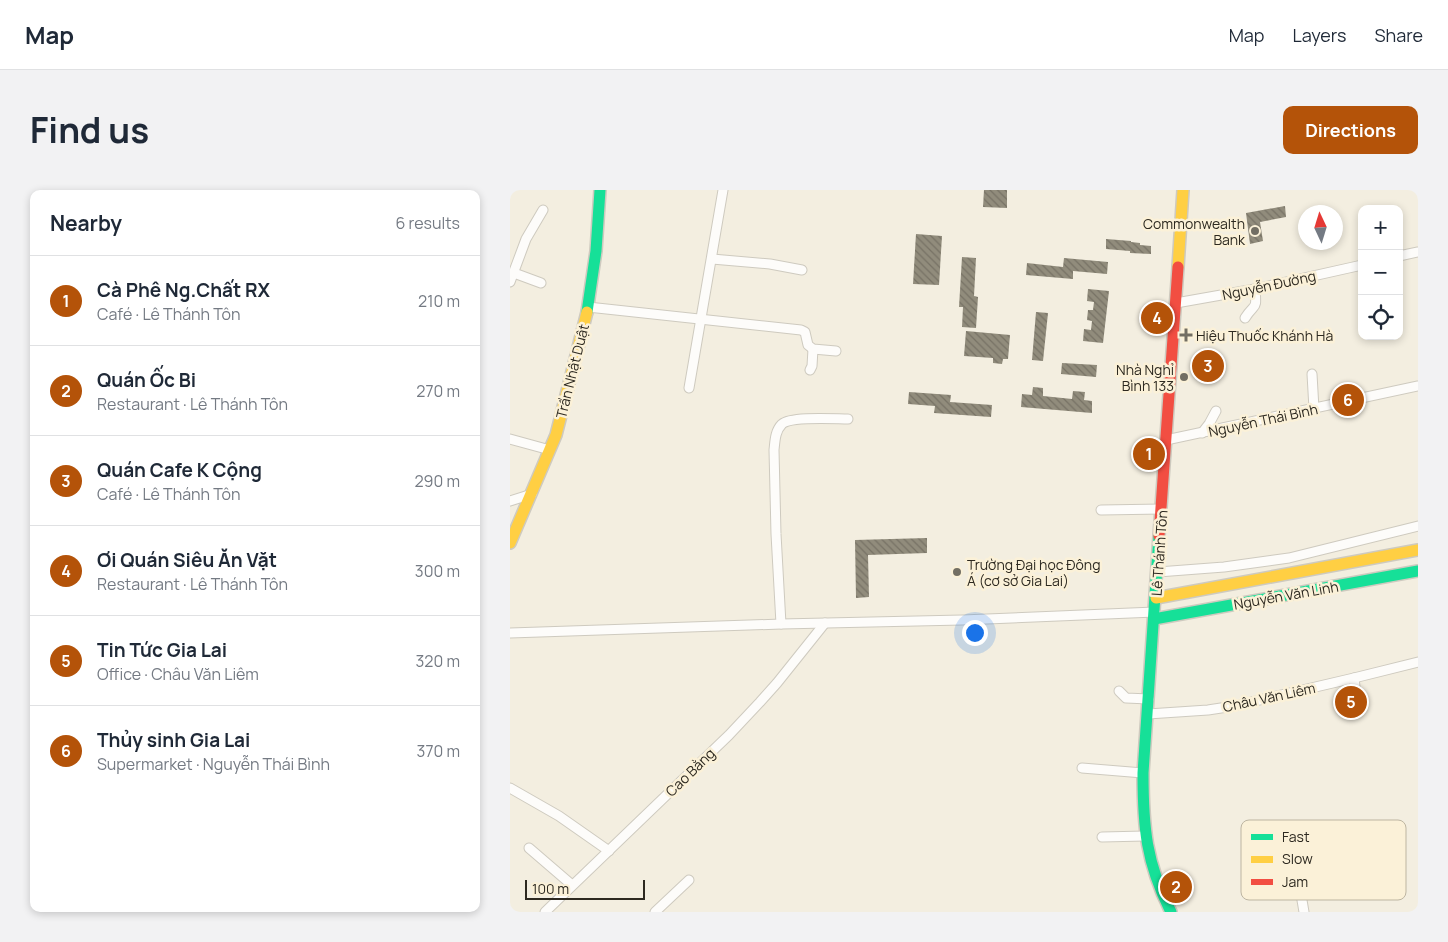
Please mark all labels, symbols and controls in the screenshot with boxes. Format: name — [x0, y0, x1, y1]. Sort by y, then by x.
text: Map — [25, 18, 74, 51]
text: Map — [1229, 23, 1264, 47]
text: Layers — [1292, 23, 1346, 47]
text: Share — [1374, 23, 1423, 47]
text: Find us — [30, 106, 149, 154]
button: Directions — [1283, 106, 1418, 154]
north arrow — [1298, 205, 1343, 250]
map controls — [1358, 205, 1403, 340]
button: + — [1358, 205, 1403, 250]
text: Nearby — [50, 209, 122, 237]
text: 6 results — [395, 212, 460, 234]
place label: Commonwealth Bank — [1143, 214, 1246, 249]
marker: Commonwealth Bank — [1249, 225, 1261, 237]
button: − — [1358, 250, 1403, 295]
street label: Nguyễn Đường — [1220, 266, 1318, 304]
text: Cà Phê Ng.Chất RX — [97, 277, 270, 303]
text: 1 — [62, 290, 70, 312]
text: 210 m — [418, 290, 460, 312]
button: locate — [1358, 295, 1403, 340]
pin: 4 — [1141, 299, 1173, 337]
text: Café · Lê Thánh Tôn — [97, 303, 240, 325]
street label: Trần Nhật Duật — [551, 322, 593, 420]
place label: Hiệu Thuốc Khánh Hà — [1196, 326, 1333, 345]
marker: Hiệu Thuốc Khánh Hà — [1180, 329, 1192, 341]
pin: 3 — [1192, 347, 1224, 385]
place label: Nhà Nghỉ Bình 133 — [1116, 360, 1174, 395]
text: Quán Ốc Bi — [97, 367, 196, 393]
marker: Nhà Nghỉ Bình 133 — [1178, 371, 1190, 383]
text: 2 — [61, 380, 71, 402]
text: 270 m — [416, 380, 460, 402]
pin: 6 — [1332, 381, 1364, 419]
text: Restaurant · Lê Thánh Tôn — [97, 393, 288, 415]
street label: Nguyễn Thái Bình — [1207, 399, 1319, 441]
pin: 1 — [1133, 435, 1165, 473]
text: Quán Cafe K Cộng — [97, 457, 262, 483]
text: 3 — [61, 470, 71, 492]
text: 290 m — [414, 470, 460, 492]
text: Café · Lê Thánh Tôn — [97, 483, 240, 505]
street label: Lê Thánh Tôn — [1147, 510, 1171, 596]
text: Ơi Quán Siêu Ăn Vặt — [97, 547, 277, 573]
place label: Trường Đại học Đông Á (cơ sở Gia Lai) — [967, 555, 1100, 590]
text: 4 — [61, 560, 71, 582]
text: 300 m — [415, 560, 460, 582]
marker: Trường Đại học Đông Á (cơ sở Gia Lai) — [951, 566, 963, 578]
text: Restaurant · Lê Thánh Tôn — [97, 573, 288, 595]
street label: Nguyễn Văn Linh — [1232, 576, 1340, 614]
your location — [962, 620, 988, 646]
text: Tin Tức Gia Lai — [97, 637, 227, 663]
text: 5 — [61, 650, 71, 672]
text: 320 m — [416, 650, 460, 672]
text: Office · Châu Văn Liêm — [97, 663, 259, 685]
street label: Châu Văn Liêm — [1221, 678, 1317, 716]
pin: 5 — [1335, 683, 1367, 721]
text: Thủy sinh Gia Lai — [97, 727, 250, 753]
text: 6 — [61, 740, 71, 762]
text: 370 m — [417, 740, 460, 762]
street label: Cao Bằng — [661, 744, 719, 800]
text: Supermarket · Nguyễn Thái Bình — [97, 753, 330, 775]
legend — [1241, 820, 1406, 900]
text: Fast — [1282, 827, 1310, 846]
text: Slow — [1282, 849, 1313, 868]
pin: 2 — [1160, 868, 1192, 906]
text: Jam — [1282, 872, 1308, 891]
scale bar — [525, 877, 645, 900]
text: 100 m — [532, 879, 569, 898]

